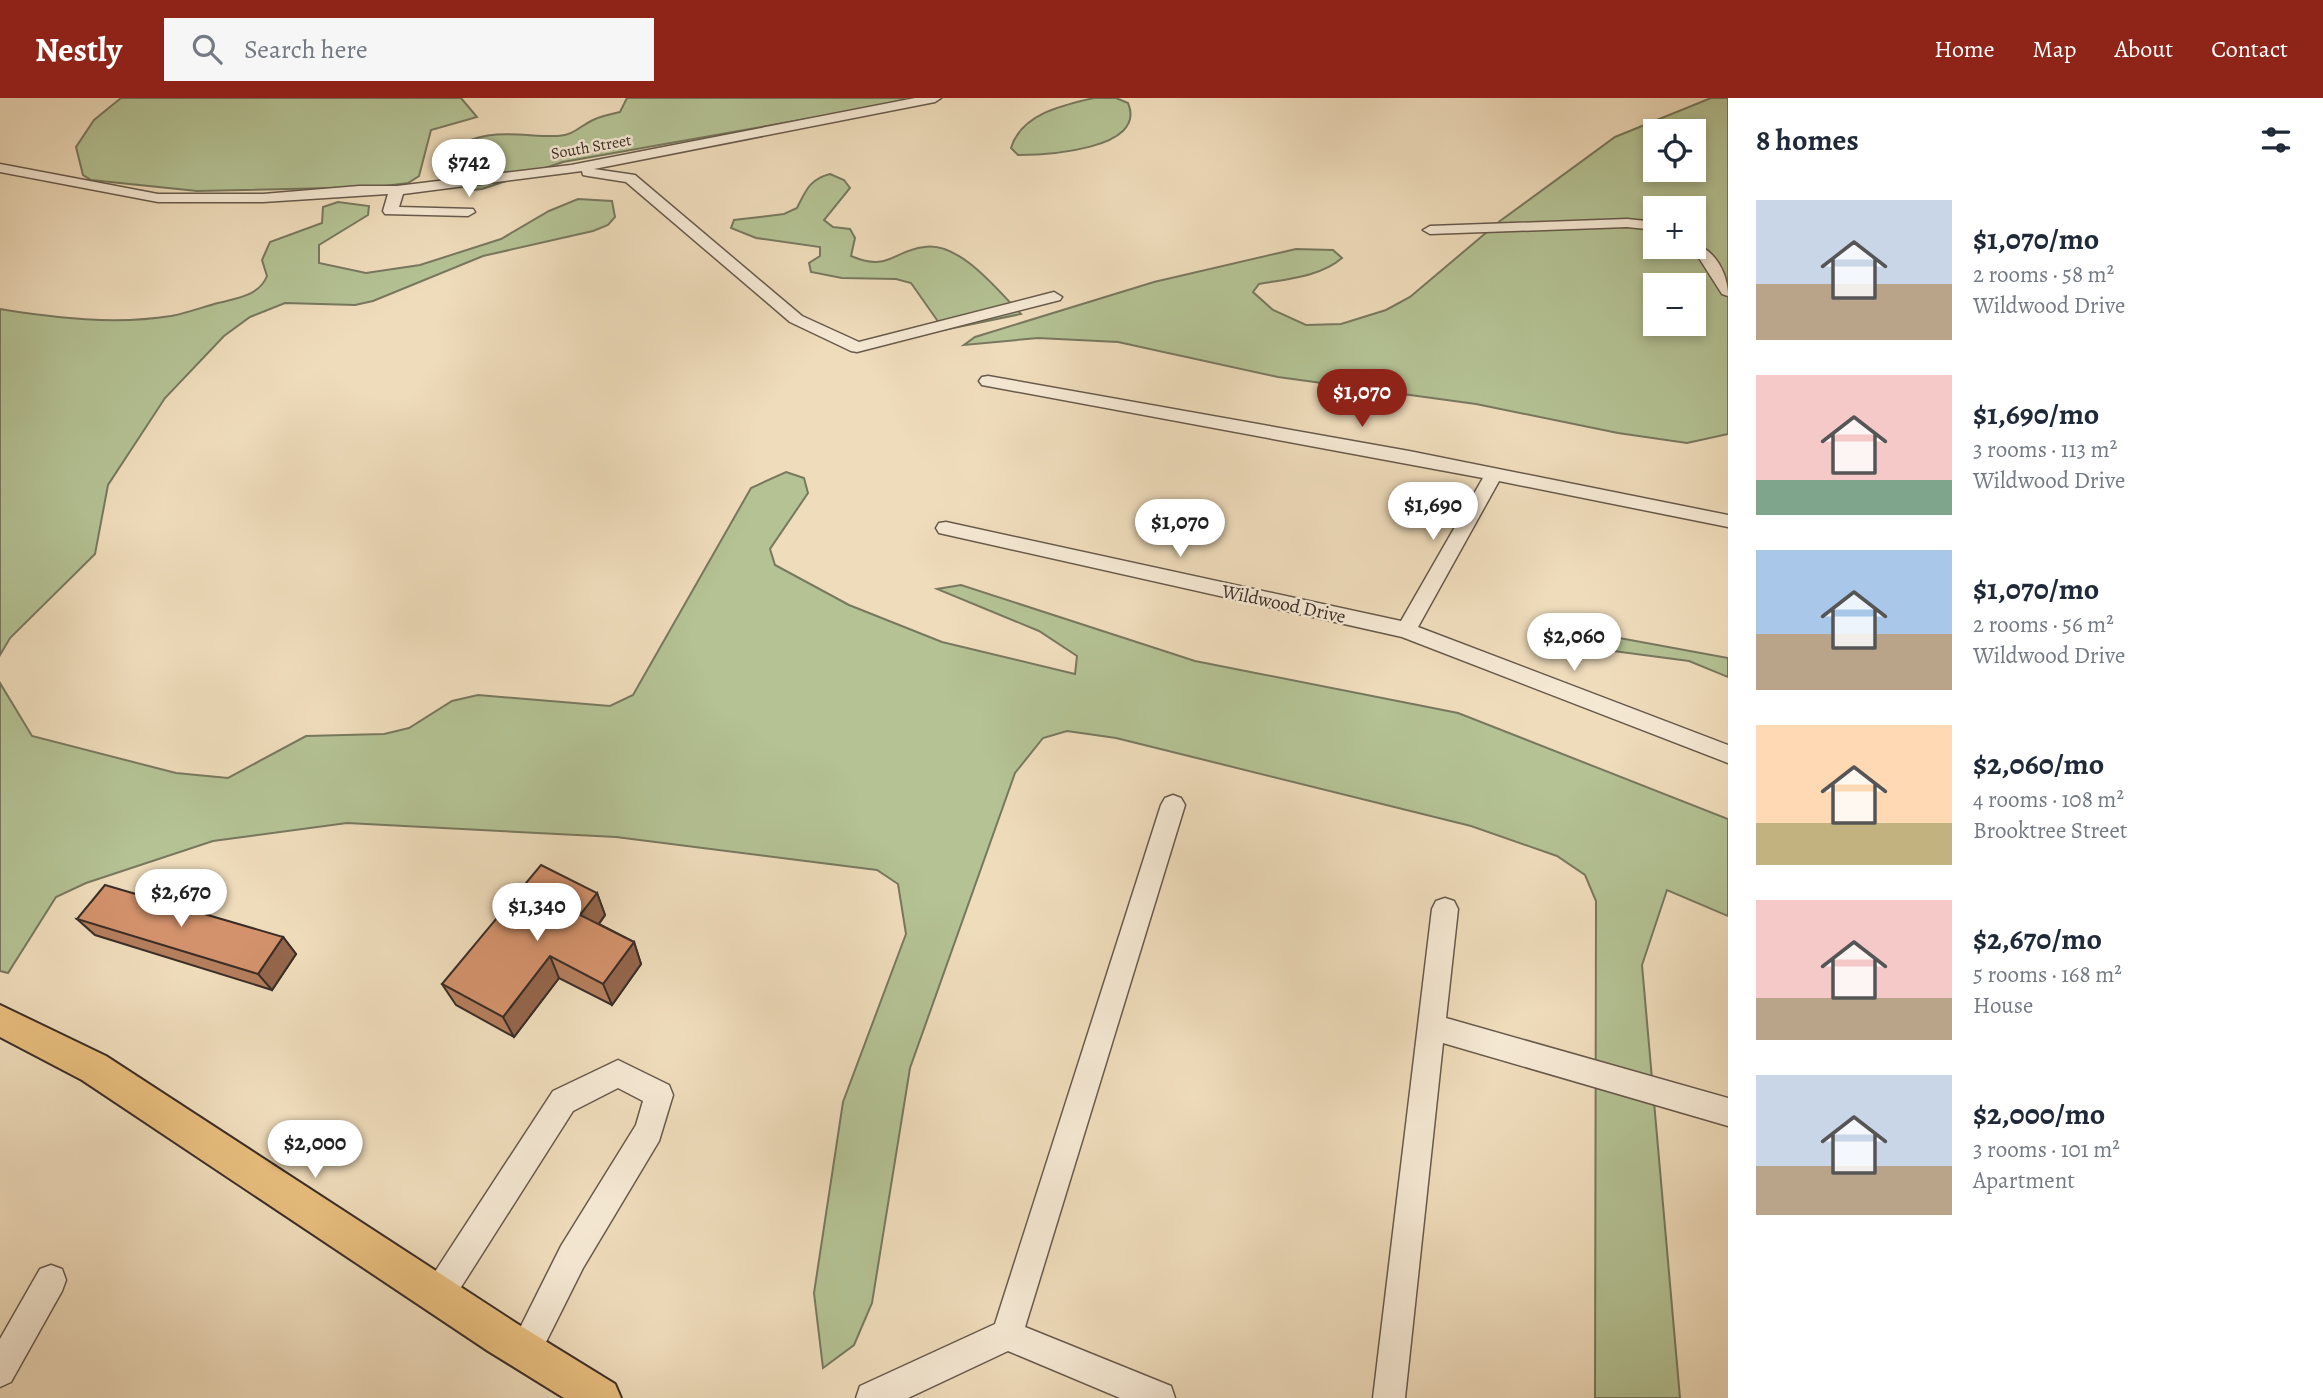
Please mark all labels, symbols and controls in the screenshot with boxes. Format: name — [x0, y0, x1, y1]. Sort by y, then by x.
search box — [164, 18, 654, 81]
text: Nestly — [35, 27, 122, 72]
icon: search — [188, 30, 226, 68]
text: Search here — [244, 32, 368, 67]
text: Home — [1934, 33, 1995, 65]
text: Map — [2033, 33, 2077, 65]
text: About — [2115, 33, 2173, 65]
text: Contact — [2211, 33, 2288, 65]
map controls — [1643, 119, 1706, 336]
button: locate — [1643, 119, 1706, 182]
text: 8 homes — [1756, 120, 1859, 160]
icon: filters — [2257, 121, 2295, 159]
street label: South Street — [549, 129, 633, 165]
pin: $742 — [428, 140, 510, 199]
text: $742 — [448, 146, 490, 177]
button: + — [1643, 196, 1706, 259]
text: $1,070/mo — [1973, 219, 2099, 259]
icon: home — [1812, 228, 1896, 312]
text: 2 rooms · 58 m² — [1973, 259, 2114, 290]
button: − — [1643, 273, 1706, 336]
text: Wildwood Drive — [1973, 290, 2125, 321]
pin: $1,070 — [1305, 370, 1419, 429]
text: $1,070 — [1333, 376, 1391, 407]
text: $1,690/mo — [1973, 394, 2099, 434]
icon: home — [1812, 403, 1896, 487]
text: 3 rooms · 113 m² — [1973, 434, 2117, 465]
text: Wildwood Drive — [1973, 465, 2125, 496]
pin: $1,690 — [1376, 482, 1490, 542]
text: $1,690 — [1404, 489, 1462, 520]
pin: $1,070 — [1123, 500, 1237, 559]
text: $1,070 — [1151, 506, 1209, 537]
text: $1,070/mo — [1973, 569, 2099, 609]
street label: Wildwood Drive — [1219, 578, 1348, 630]
icon: home — [1812, 578, 1896, 662]
text: 2 rooms · 56 m² — [1973, 609, 2114, 640]
pin: $2,060 — [1517, 614, 1631, 673]
text: $2,060 — [1543, 620, 1605, 651]
text: Wildwood Drive — [1973, 640, 2125, 671]
text: $2,060/mo — [1973, 744, 2104, 784]
icon: home — [1812, 753, 1896, 837]
text: 4 rooms · 108 m² — [1973, 784, 2124, 815]
text: Brooktree Street — [1973, 815, 2127, 846]
pin: $2,670 — [124, 870, 238, 929]
text: $2,670 — [151, 876, 211, 907]
pin: $1,340 — [480, 884, 594, 943]
text: $1,340 — [508, 890, 566, 921]
text: $2,670/mo — [1973, 919, 2102, 959]
icon: home — [1812, 928, 1896, 1012]
text: 5 rooms · 168 m² — [1973, 959, 2122, 990]
text: House — [1973, 990, 2033, 1021]
text: $2,000/mo — [1973, 1094, 2105, 1134]
icon: home — [1812, 1103, 1896, 1187]
pin: $2,000 — [258, 1121, 372, 1180]
text: $2,000 — [284, 1127, 346, 1158]
text: 3 rooms · 101 m² — [1973, 1134, 2120, 1165]
text: Apartment — [1973, 1165, 2075, 1196]

